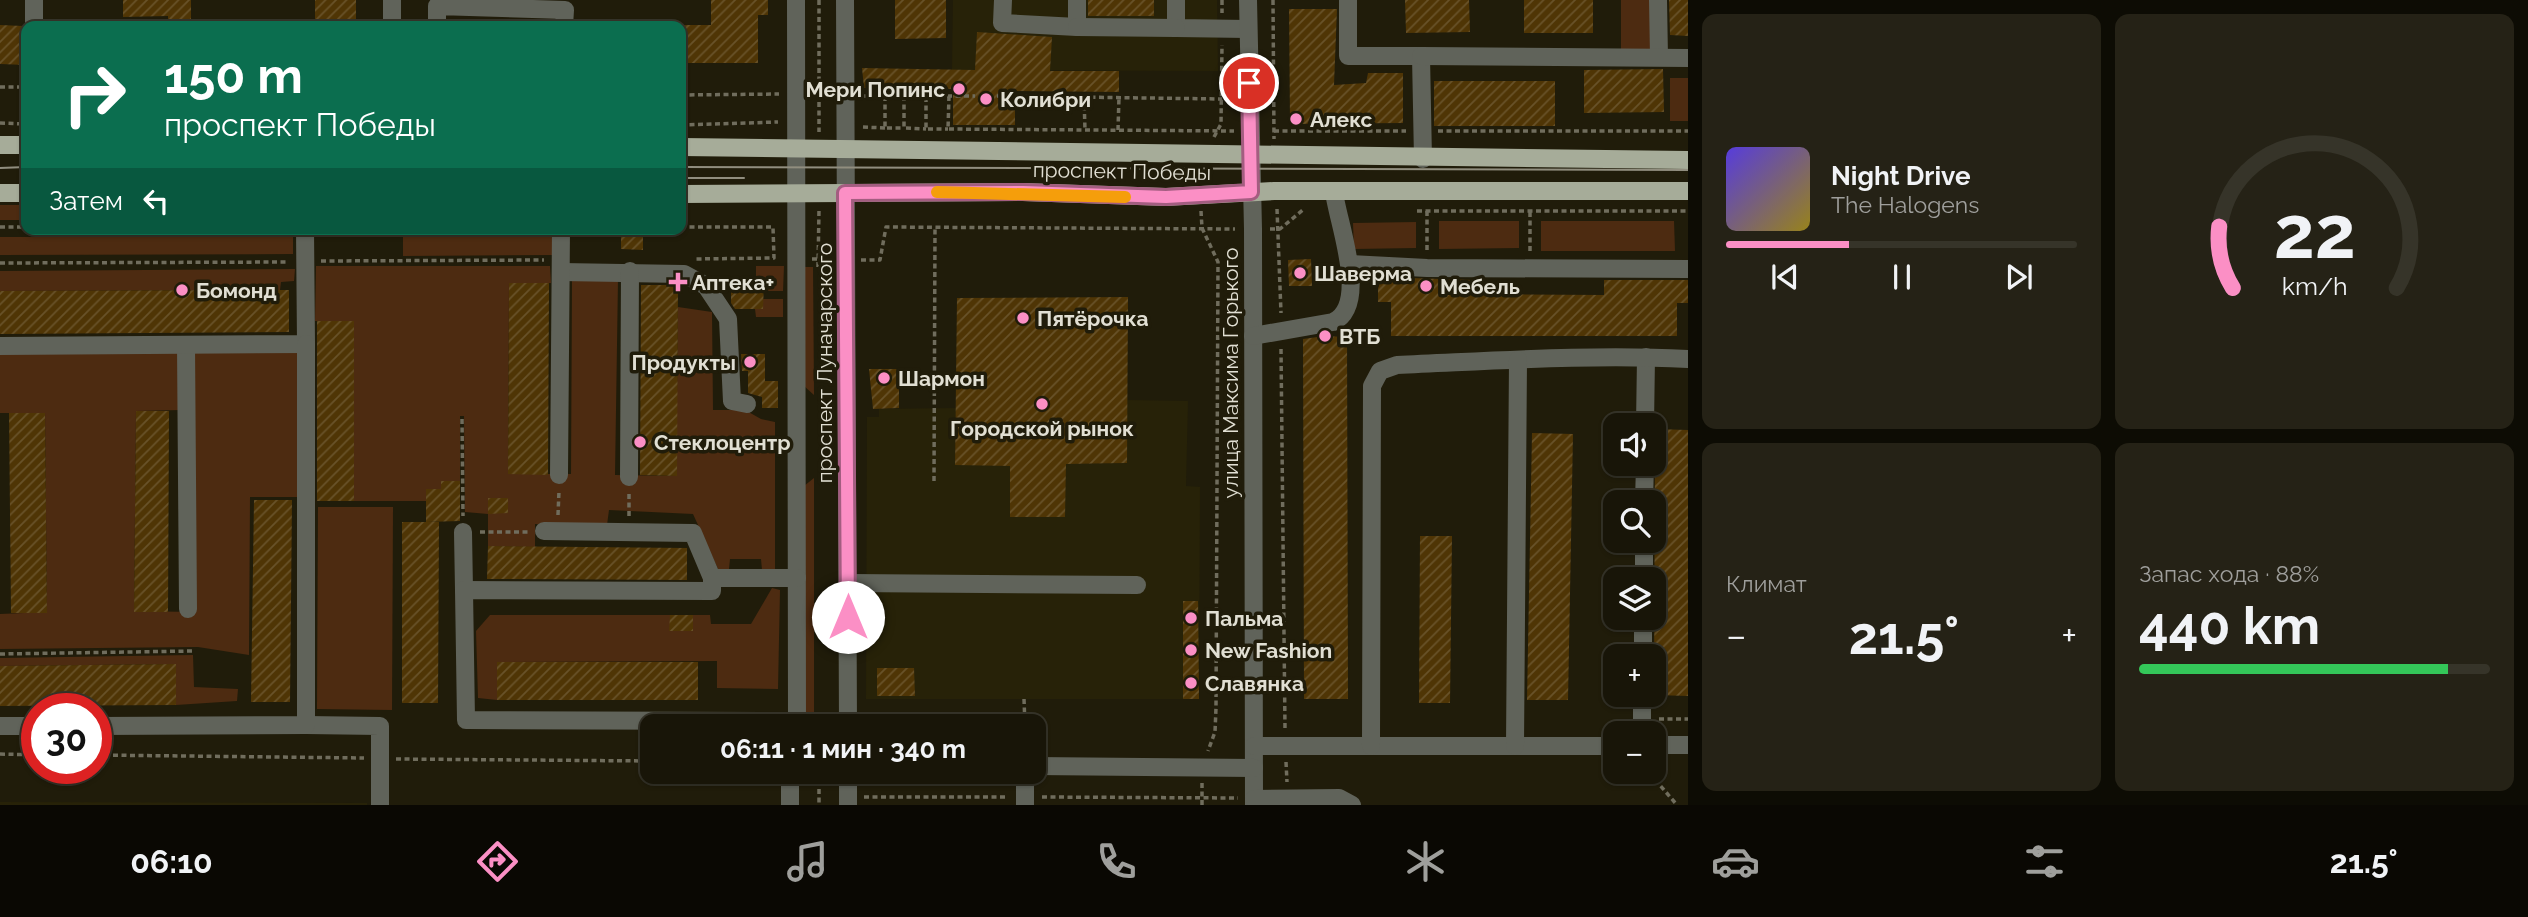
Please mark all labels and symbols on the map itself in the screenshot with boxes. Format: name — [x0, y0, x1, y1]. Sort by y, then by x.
pin — [1219, 53, 1279, 113]
place label: Мери Попинс — [805, 77, 945, 102]
marker: Мери Попинс — [951, 81, 967, 97]
place label: Колибри — [1000, 87, 1091, 112]
marker: Колибри — [978, 91, 994, 107]
place label: Алекс — [1310, 107, 1373, 132]
marker: Алекс — [1288, 111, 1304, 127]
street label: проспект Победы — [1033, 157, 1211, 185]
street label: проспект Луначарского — [812, 243, 837, 483]
street label: улица Максима Горького — [1218, 248, 1243, 498]
place label: Шаверма — [1314, 261, 1412, 286]
marker: Шаверма — [1292, 265, 1308, 281]
place label: Аптека+ — [692, 270, 774, 295]
marker: Аптека+ — [670, 274, 686, 290]
place label: Мебель — [1440, 274, 1520, 299]
place label: Бомонд — [196, 278, 277, 303]
marker: Мебель — [1418, 278, 1434, 294]
marker: Бомонд — [174, 282, 190, 298]
place label: Пятёрочка — [1037, 306, 1149, 331]
marker: Пятёрочка — [1015, 310, 1031, 326]
place label: ВТБ — [1339, 324, 1380, 349]
marker: ВТБ — [1317, 328, 1333, 344]
place label: Продукты — [632, 350, 736, 375]
marker: Продукты — [742, 354, 758, 370]
place label: Шармон — [898, 366, 985, 391]
marker: Шармон — [876, 370, 892, 386]
marker: Городской рынок — [1034, 396, 1050, 412]
place label: Городской рынок — [950, 416, 1134, 441]
place label: Стеклоцентр — [654, 430, 790, 455]
marker: Стеклоцентр — [632, 434, 648, 450]
position arrow — [811, 580, 885, 654]
place label: Пальма — [1205, 606, 1283, 631]
marker: Пальма — [1183, 610, 1199, 626]
place label: New Fashion — [1205, 638, 1332, 663]
marker: New Fashion — [1183, 642, 1199, 658]
place label: Славянка — [1205, 671, 1304, 696]
marker: Славянка — [1183, 675, 1199, 691]
speed limit sign: 30 — [21, 693, 112, 784]

